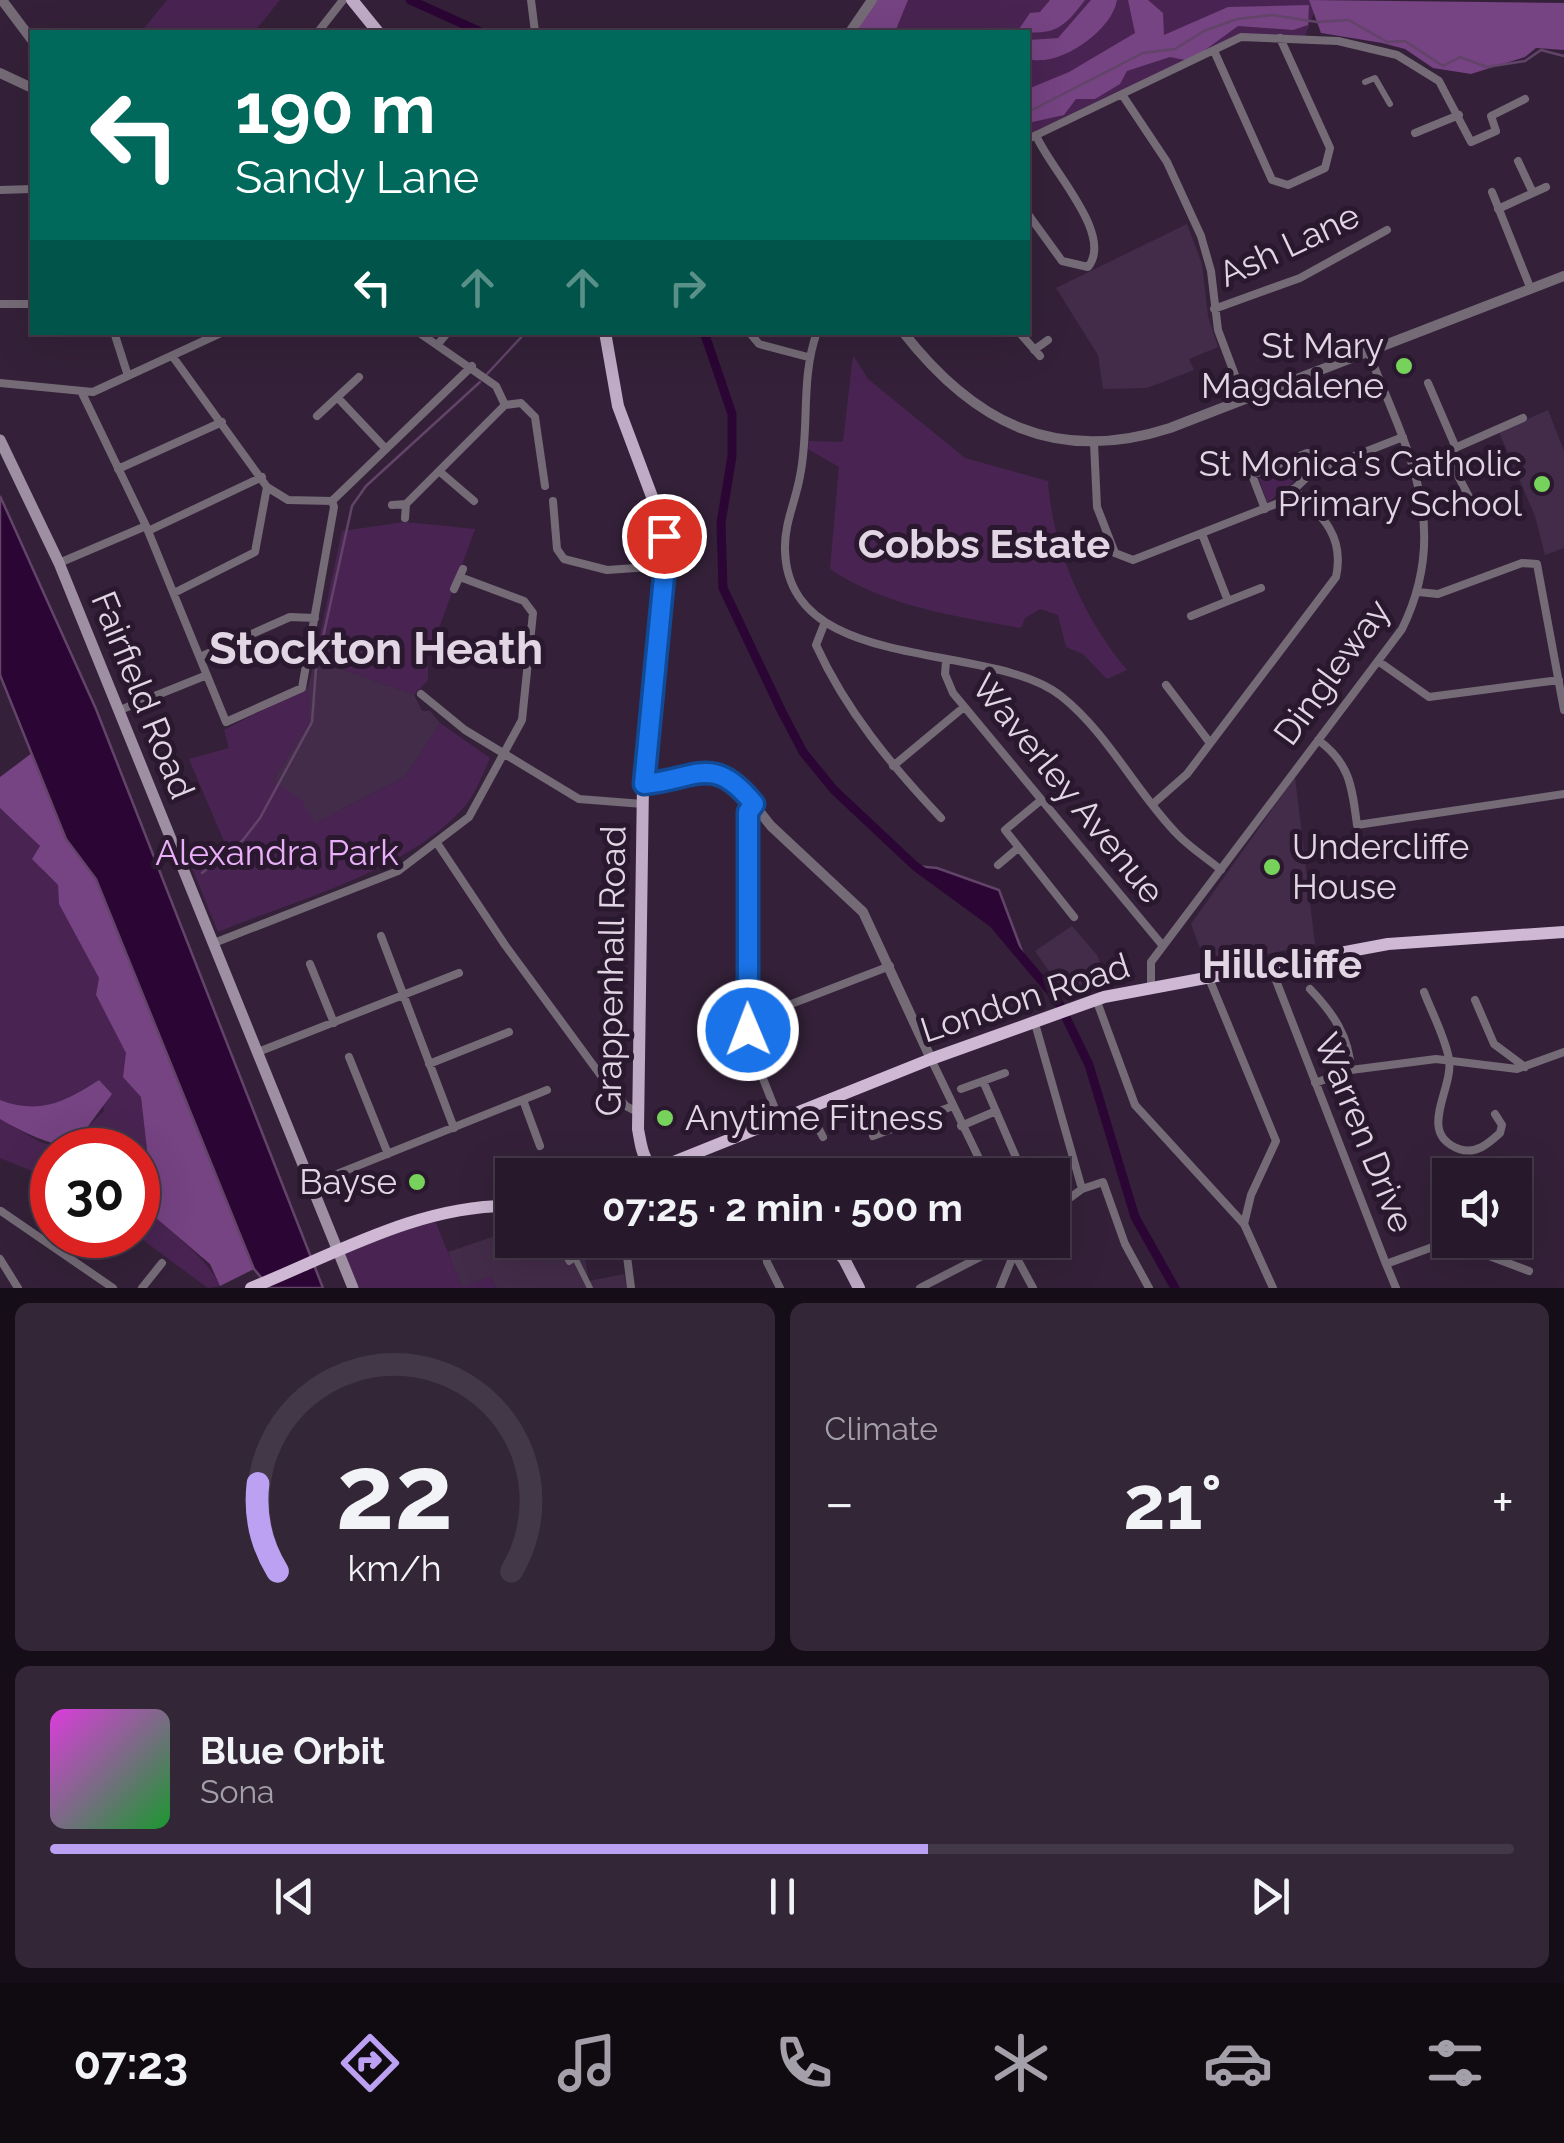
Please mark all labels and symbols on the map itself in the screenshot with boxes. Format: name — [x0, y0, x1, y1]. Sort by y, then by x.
street label: Ash Lane — [1212, 194, 1365, 295]
place label: St Mary Magdalene — [1201, 325, 1384, 406]
marker: St Mary Magdalene — [1393, 355, 1415, 377]
place label: St Monica's Catholic Primary School — [1199, 443, 1522, 524]
marker: St Monica's Catholic Primary School — [1531, 473, 1553, 495]
pin — [622, 494, 707, 579]
district label: Cobbs Estate — [858, 520, 1110, 567]
street label: Fairfield Road — [83, 585, 204, 804]
street label: Dingleway — [1265, 591, 1398, 752]
district label: Stockton Heath — [209, 622, 543, 675]
street label: Waverley Avenue — [964, 666, 1173, 911]
street label: Grappenhall Road — [587, 825, 634, 1117]
place label: Undercliffe House — [1292, 826, 1469, 907]
park label: Alexandra Park — [155, 832, 399, 873]
marker: Undercliffe House — [1261, 856, 1283, 878]
district label: Hillcliffe — [1202, 940, 1362, 987]
street label: London Road — [915, 944, 1134, 1051]
position arrow — [696, 978, 800, 1082]
street label: Warren Drive — [1306, 1027, 1423, 1238]
place label: Anytime Fitness — [685, 1097, 943, 1138]
marker: Anytime Fitness — [654, 1107, 676, 1129]
speed limit sign: 30 — [30, 1128, 160, 1258]
place label: Bayse — [299, 1161, 397, 1202]
marker: Bayse — [406, 1171, 428, 1193]

